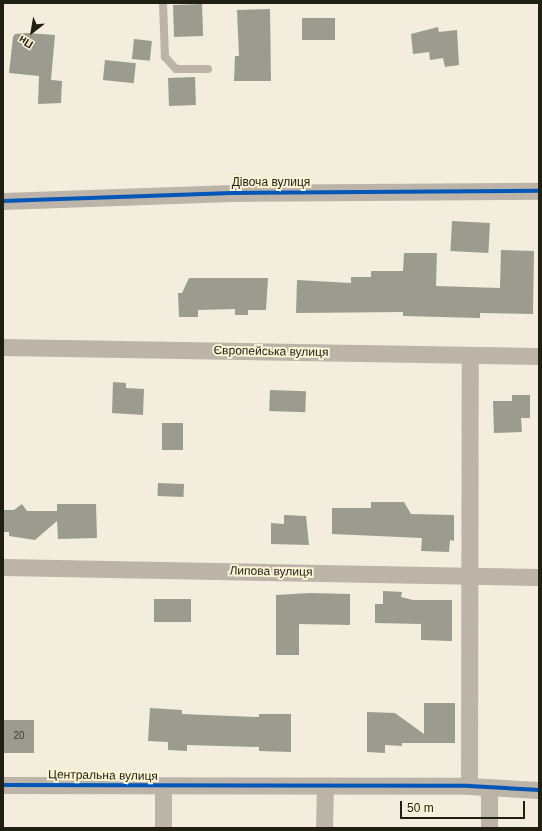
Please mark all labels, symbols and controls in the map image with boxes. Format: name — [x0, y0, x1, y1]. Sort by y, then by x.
north arrow — [12, 12, 52, 52]
text: Пн — [16, 33, 35, 51]
street label: Дівоча вулиця — [232, 176, 310, 190]
street label: Європейська вулиця — [213, 344, 329, 360]
street label: Липова вулиця — [229, 564, 313, 580]
house number: 20 — [13, 730, 25, 742]
street label: Центральна вулиця — [48, 768, 158, 784]
scale bar — [402, 793, 527, 819]
text: 50 m — [407, 801, 434, 815]

